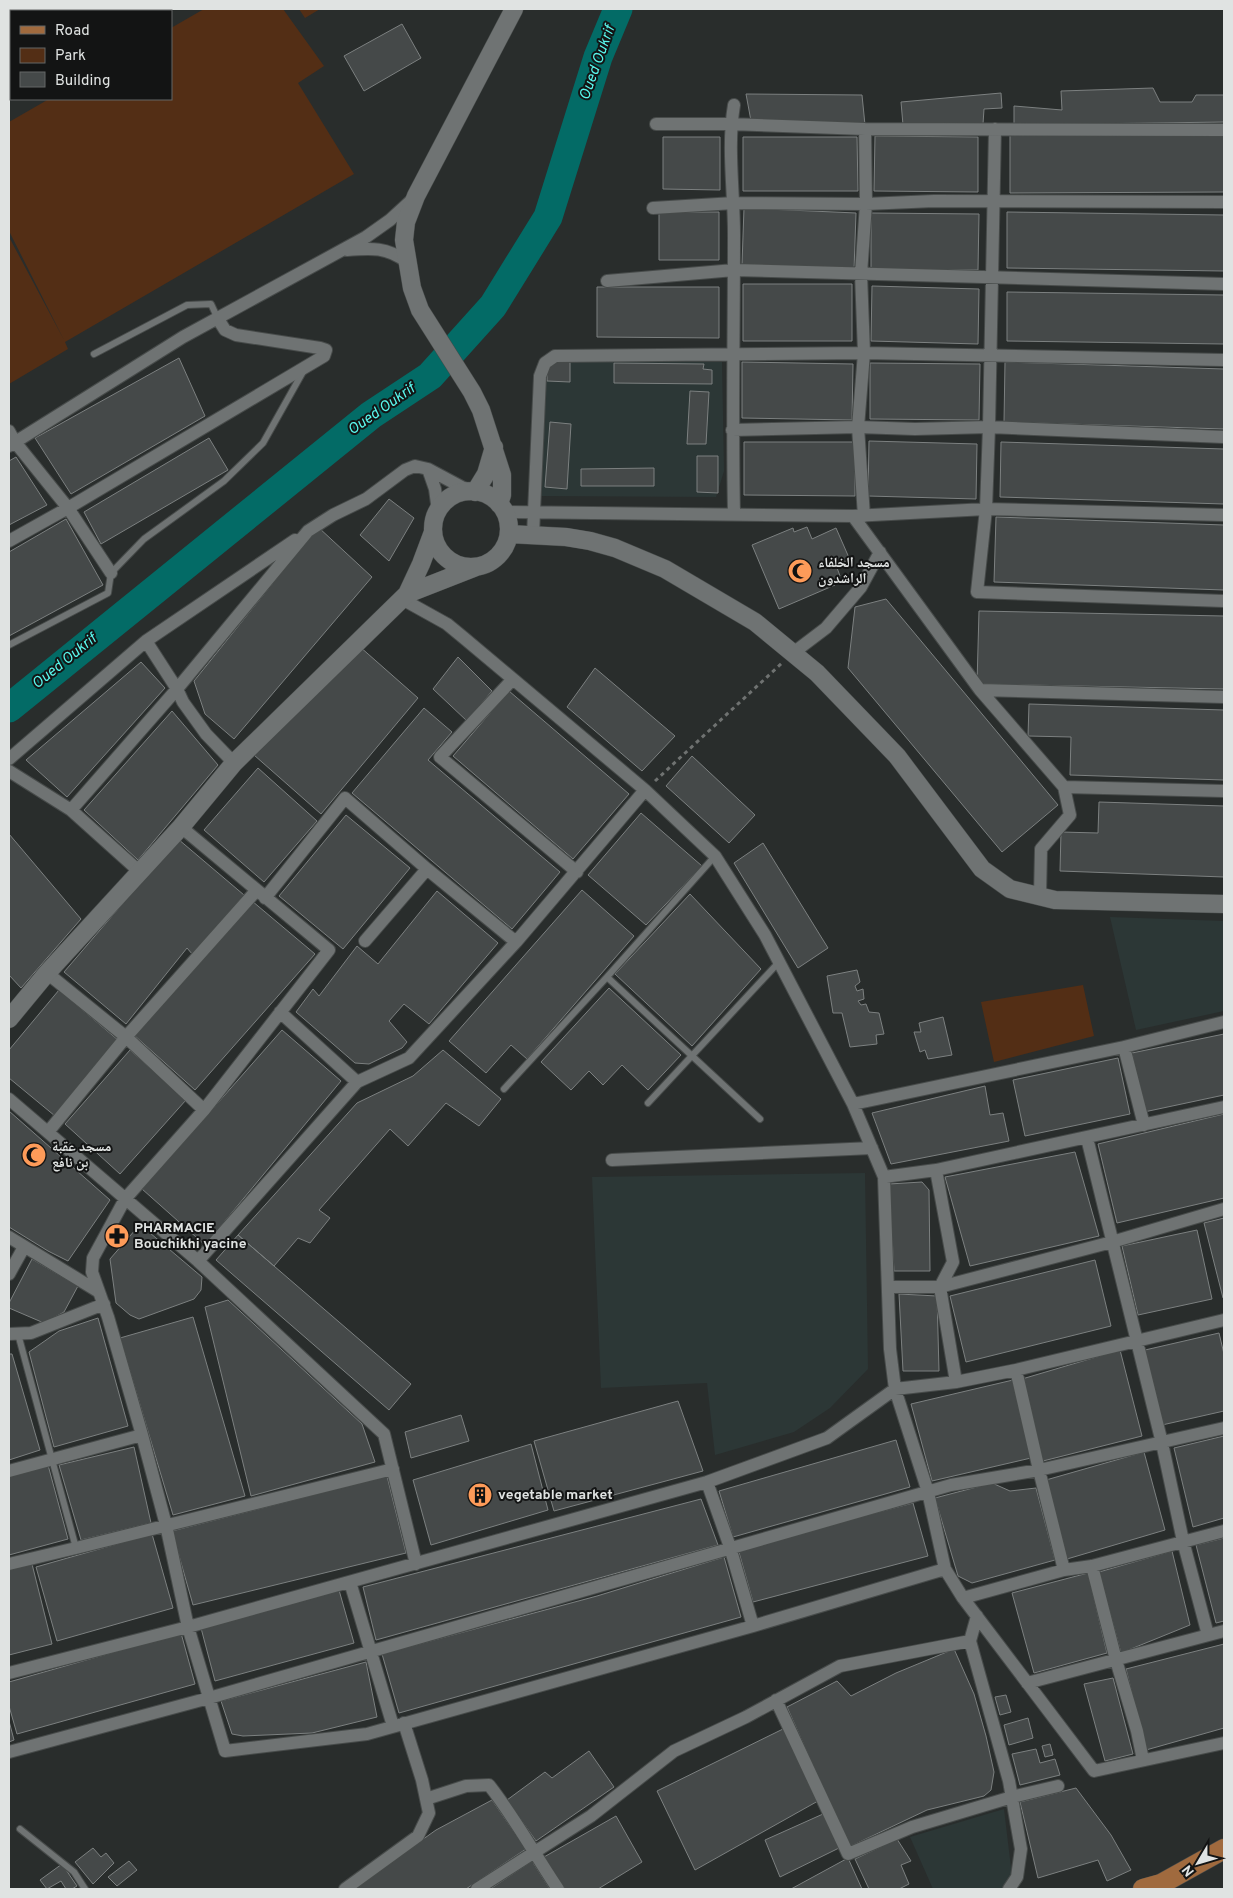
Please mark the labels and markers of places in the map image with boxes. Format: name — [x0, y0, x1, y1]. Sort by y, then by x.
place label: مسجد الخلفاء الراشدون — [818, 555, 890, 588]
mosque icon: مسجد الخلفاء الراشدون — [787, 558, 813, 584]
place label: مسجد عقبة بن نافع — [52, 1139, 112, 1172]
mosque icon: مسجد عقبة بن نافع — [21, 1142, 47, 1168]
place label: PHARMACIE Bouchikhi yacine — [134, 1220, 247, 1253]
pharmacy icon: PHARMACIE Bouchikhi yacine — [104, 1223, 130, 1249]
building icon: vegetable market — [467, 1482, 493, 1508]
place label: vegetable market — [498, 1487, 613, 1504]

